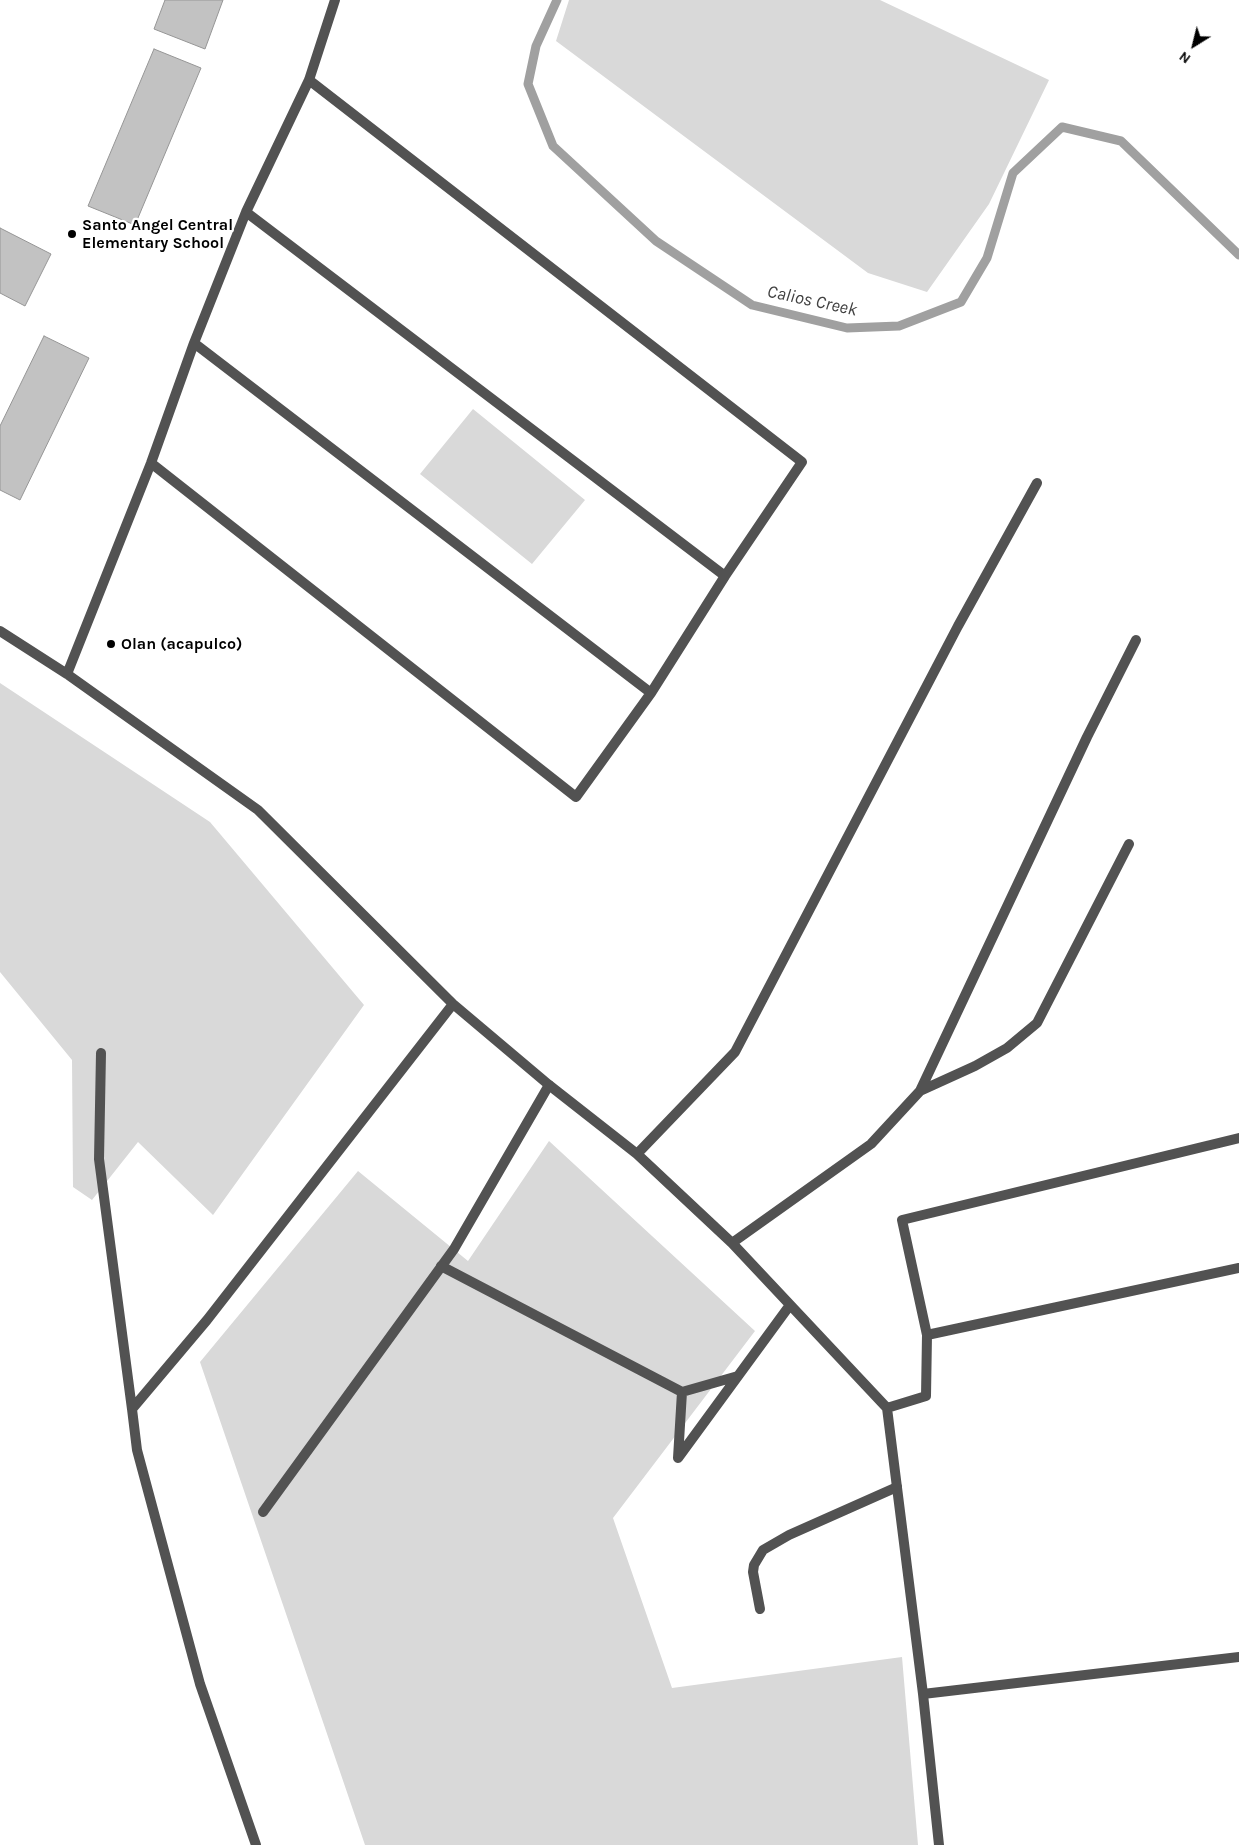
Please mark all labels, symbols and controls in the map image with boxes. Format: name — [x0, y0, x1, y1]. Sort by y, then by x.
north arrow — [1169, 20, 1219, 70]
text: N — [1176, 48, 1194, 67]
place label: Santo Angel Central Elementary School — [82, 215, 233, 253]
marker: Santo Angel Central Elementary School — [66, 228, 78, 240]
water label: Calios Creek — [765, 281, 859, 321]
place label: Olan (acapulco) — [121, 634, 242, 654]
marker: Olan (acapulco) — [105, 638, 117, 650]

